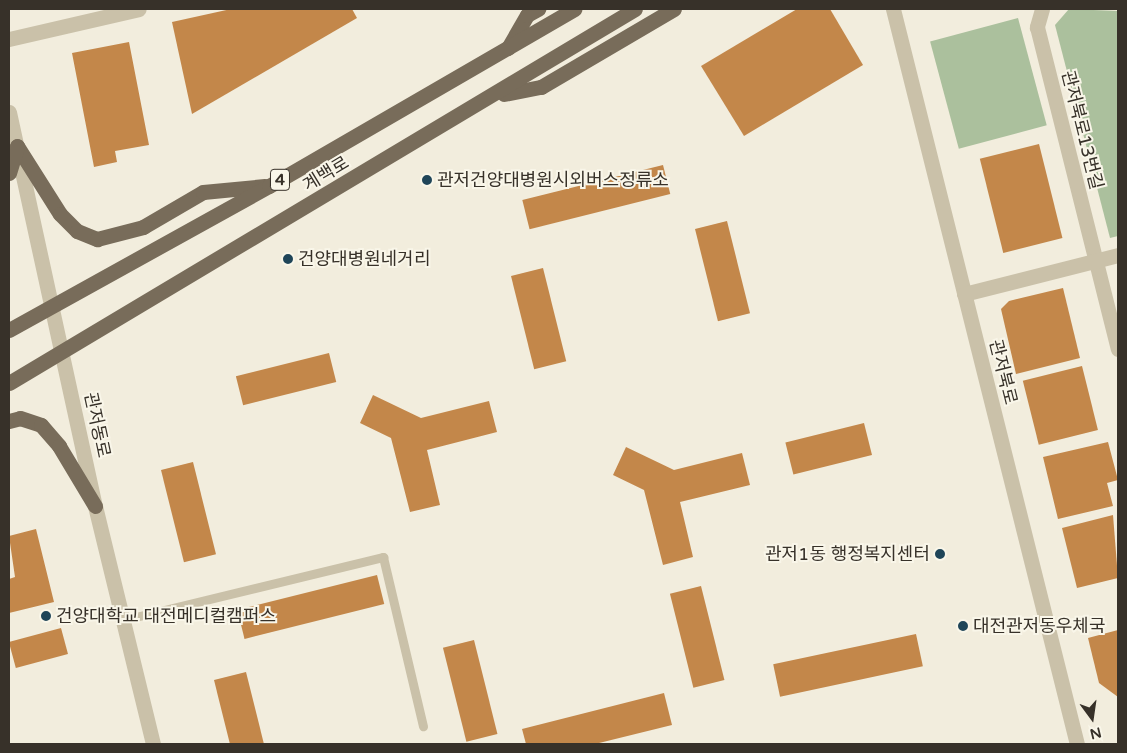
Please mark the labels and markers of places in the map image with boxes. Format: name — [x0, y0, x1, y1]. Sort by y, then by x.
place label: 관저건양대병원시외버스정류소 — [437, 169, 669, 191]
marker: 관저건양대병원시외버스정류소 — [421, 174, 433, 186]
place label: 건양대병원네거리 — [298, 248, 430, 270]
marker: 건양대병원네거리 — [282, 253, 294, 265]
place label: 관저1동 행정복지센터 — [765, 543, 930, 565]
marker: 관저1동 행정복지센터 — [934, 548, 946, 560]
place label: 건양대학교 대전메디컬캠퍼스 — [56, 605, 276, 627]
marker: 건양대학교 대전메디컬캠퍼스 — [40, 610, 52, 622]
place label: 대전관저동우체국 — [973, 615, 1105, 637]
marker: 대전관저동우체국 — [957, 620, 969, 632]

